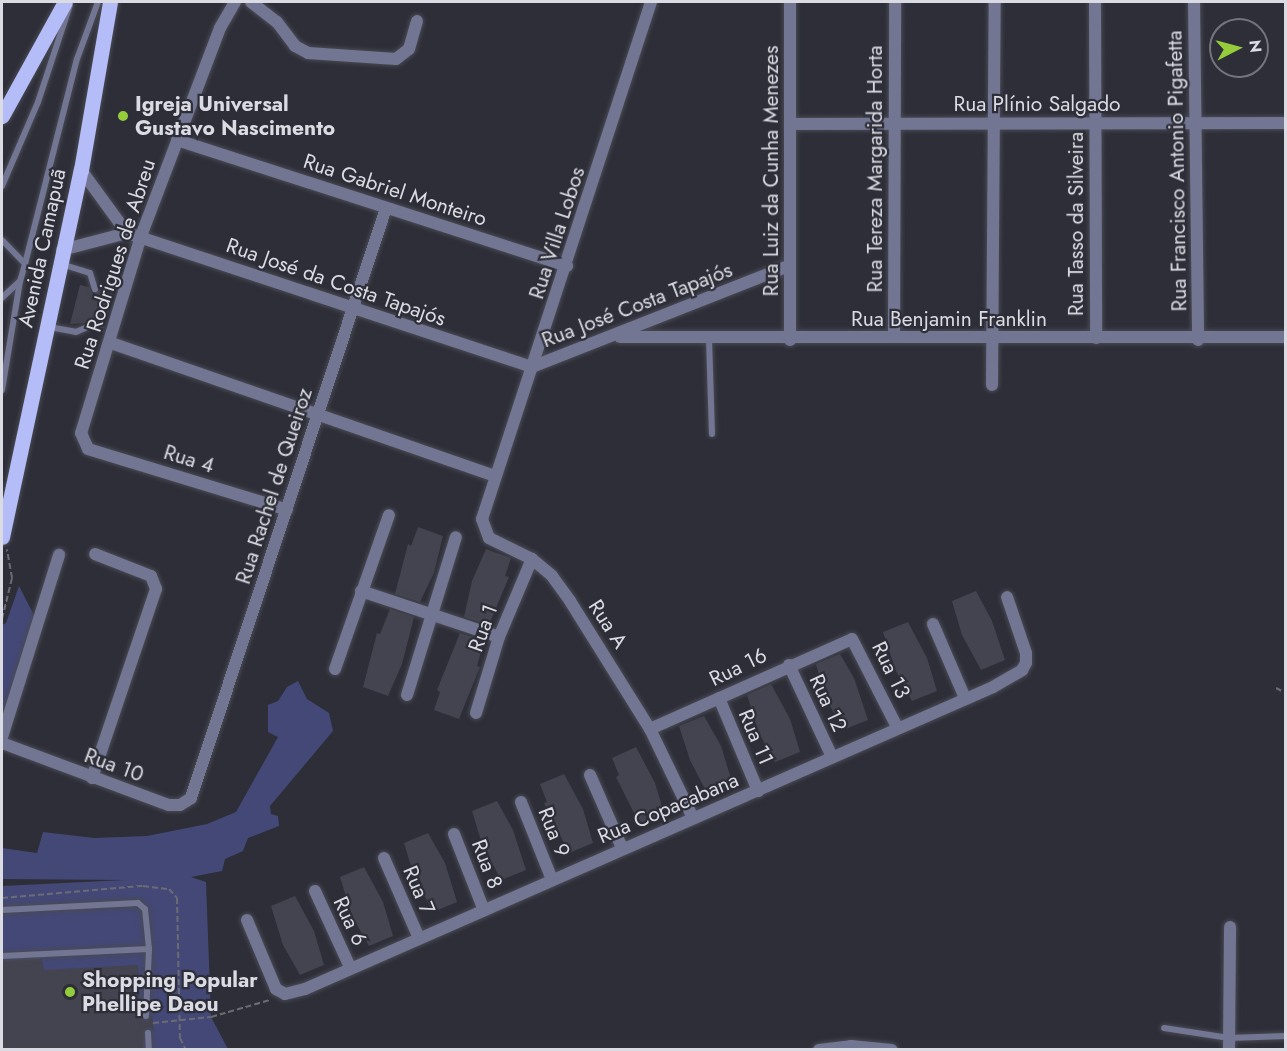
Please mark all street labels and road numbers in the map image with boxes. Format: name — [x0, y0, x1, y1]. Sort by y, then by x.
street label: Rua Francisco Antonio Pigafetta — [1162, 30, 1192, 312]
street label: Rua Tereza Margarida Horta — [862, 45, 888, 293]
street label: Rua Luiz da Cunha Menezes — [758, 46, 784, 296]
street label: Rua Plínio Salgado — [953, 91, 1121, 117]
street label: Rua Tasso da Silveira — [1063, 132, 1089, 316]
street label: Rua Gabriel Monteiro — [300, 148, 490, 232]
street label: Rua Rodrigues de Abreu — [69, 156, 161, 372]
street label: Rua Villa Lobos — [524, 164, 590, 302]
street label: Avenida Camapuã — [13, 166, 71, 330]
street label: Rua José da Costa Tapajós — [223, 233, 449, 331]
street label: Rua José Costa Tapajós — [538, 257, 736, 353]
street label: Rua Benjamin Franklin — [851, 306, 1047, 332]
street label: Rua Rachel de Queiroz — [230, 385, 318, 587]
street label: Rua 4 — [161, 439, 217, 479]
street label: Rua A — [583, 595, 633, 653]
street label: Rua 1 — [463, 601, 503, 655]
street label: Rua 13 — [867, 637, 915, 703]
street label: Rua 16 — [705, 642, 771, 692]
street label: Rua 12 — [804, 670, 852, 736]
street label: Rua 11 — [733, 705, 779, 769]
street label: Rua 10 — [81, 743, 147, 787]
street label: Rua Copacabana — [594, 767, 742, 849]
street label: Rua 9 — [533, 804, 575, 860]
street label: Rua 8 — [466, 836, 508, 892]
street label: Rua 7 — [398, 862, 440, 918]
street label: Rua 6 — [328, 892, 372, 950]

